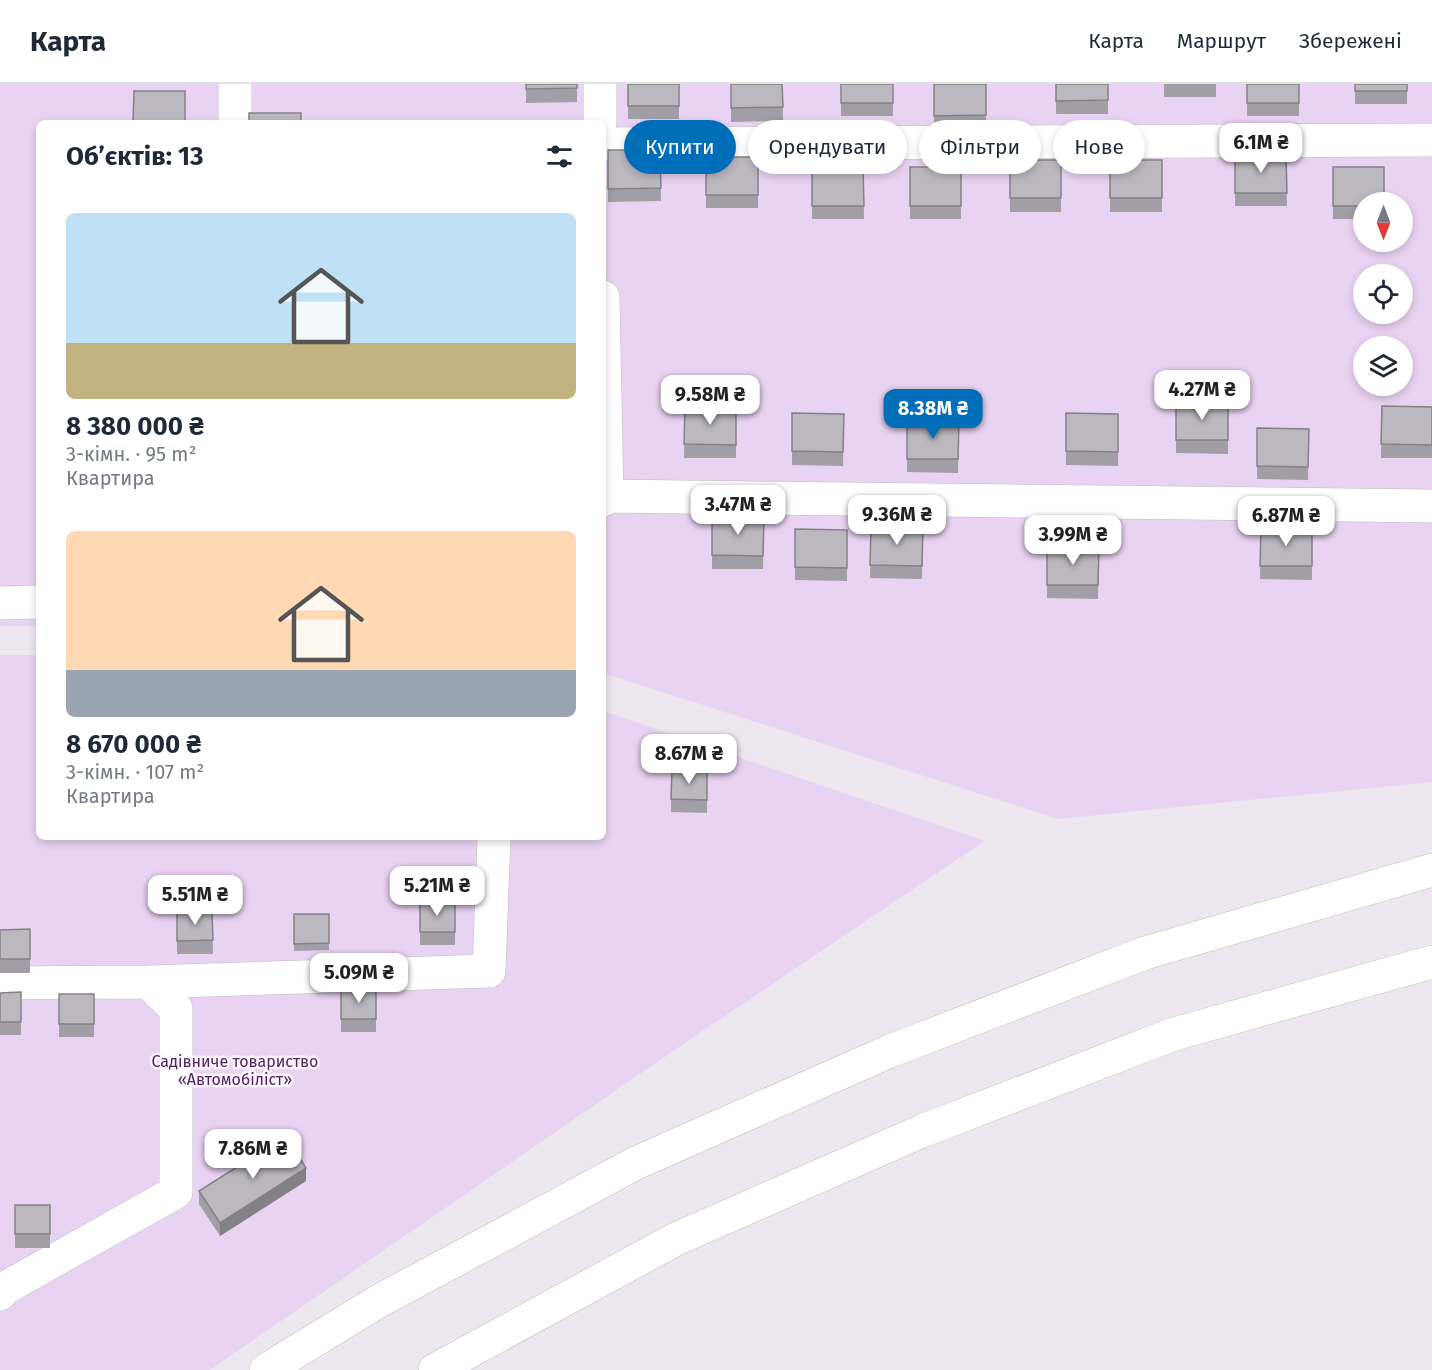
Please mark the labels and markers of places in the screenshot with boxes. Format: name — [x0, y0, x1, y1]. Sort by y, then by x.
pin: 6.1M ₴ — [1212, 123, 1310, 174]
pin: 4.27M ₴ — [1147, 370, 1257, 421]
pin: 9.58M ₴ — [655, 375, 765, 426]
pin: 8.38M ₴ — [878, 389, 988, 440]
pin: 3.47M ₴ — [683, 485, 793, 536]
pin: 9.36M ₴ — [842, 495, 952, 546]
pin: 6.87M ₴ — [1231, 496, 1341, 547]
pin: 3.99M ₴ — [1018, 515, 1128, 566]
pin: 8.67M ₴ — [634, 734, 744, 785]
pin: 5.21M ₴ — [382, 866, 492, 917]
pin: 5.51M ₴ — [140, 875, 250, 926]
pin: 5.09M ₴ — [304, 953, 414, 1004]
pin: 7.86M ₴ — [198, 1129, 308, 1180]

